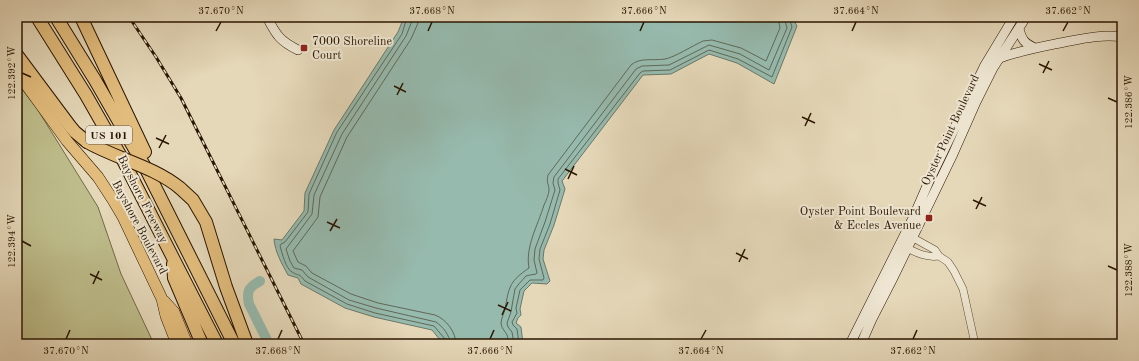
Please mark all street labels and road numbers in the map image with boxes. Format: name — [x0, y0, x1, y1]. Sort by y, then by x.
street label: Oyster Point Boulevard — [920, 73, 982, 188]
road number: US 101 — [86, 126, 132, 144]
street label: Bayshore Freeway — [115, 154, 170, 246]
street label: Bayshore Boulevard — [109, 179, 169, 276]

